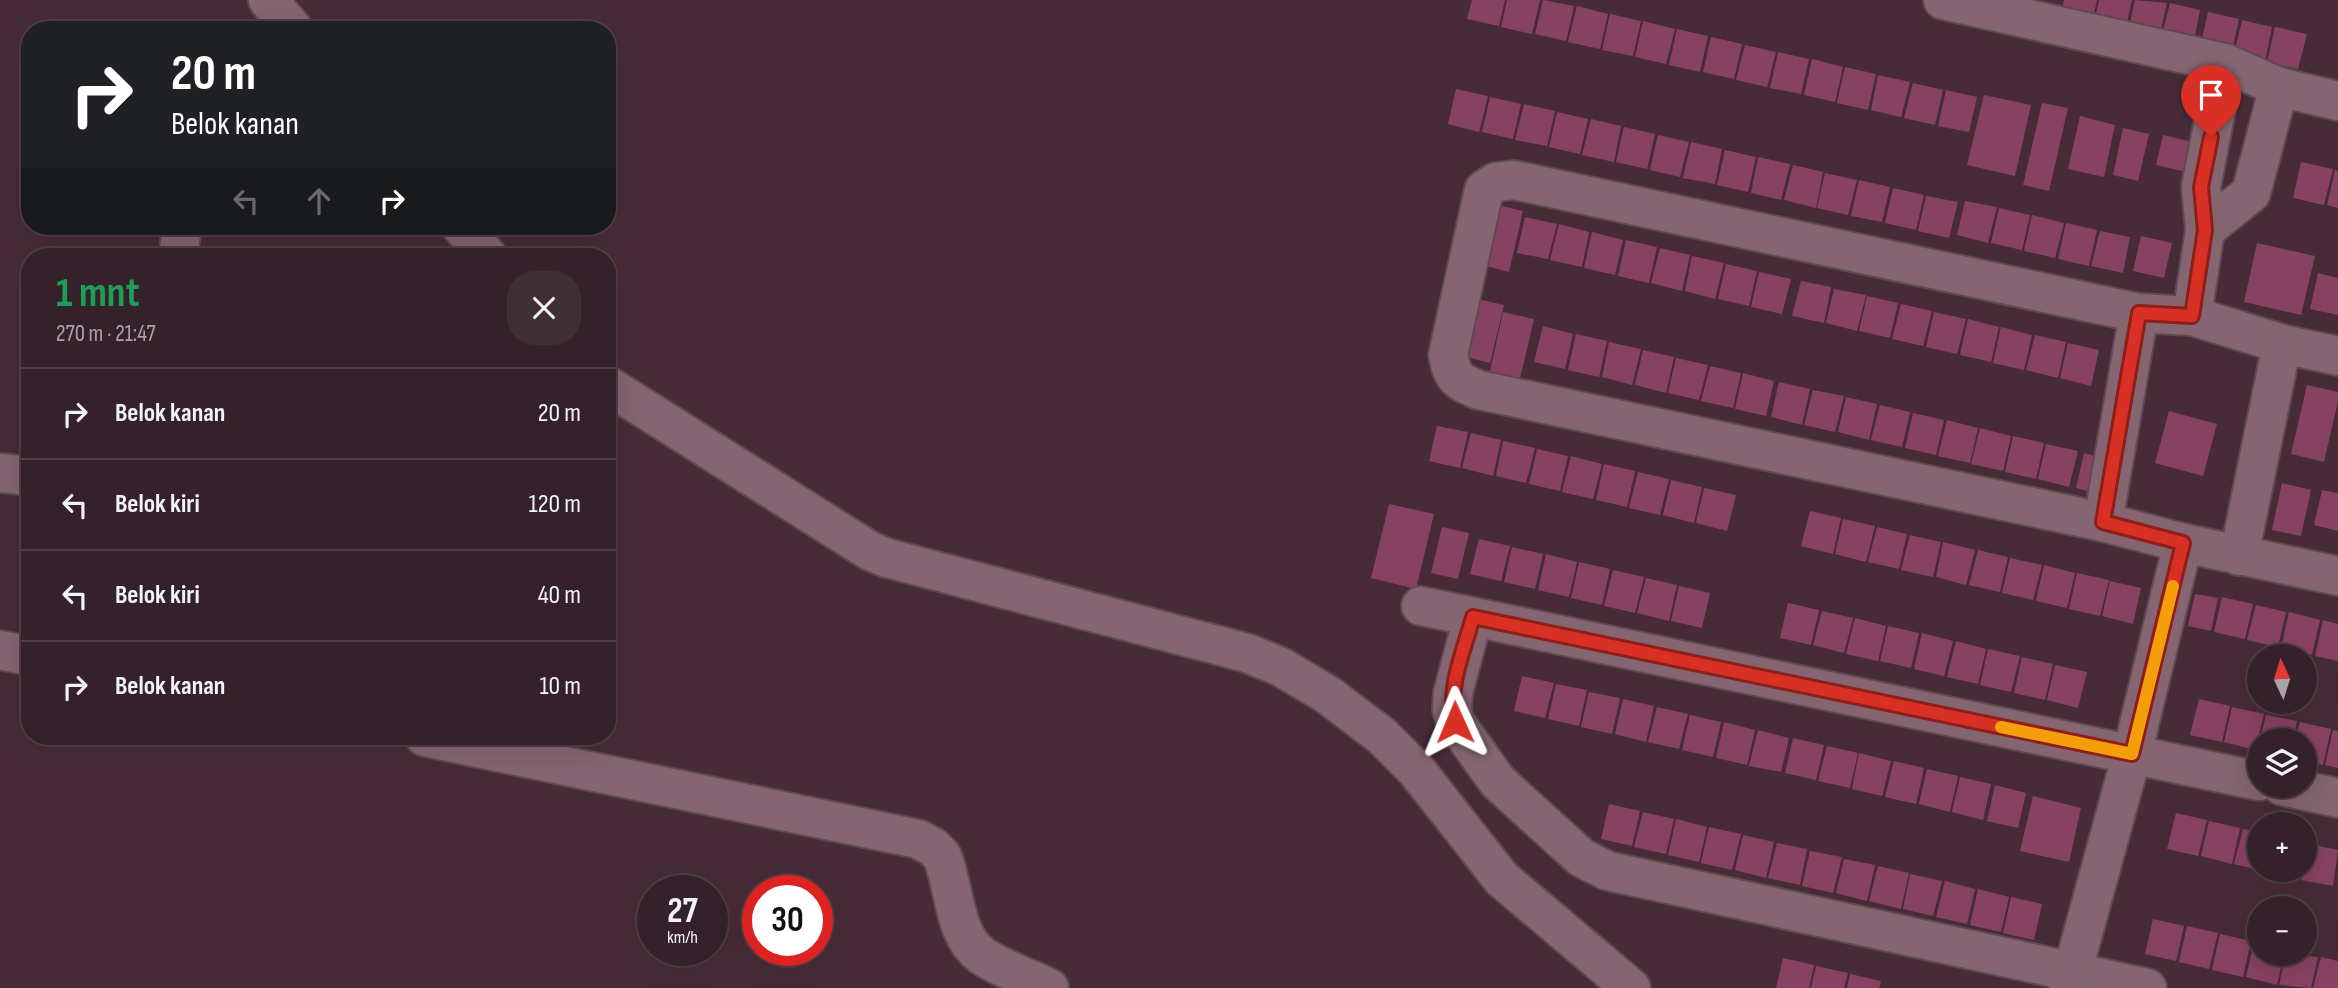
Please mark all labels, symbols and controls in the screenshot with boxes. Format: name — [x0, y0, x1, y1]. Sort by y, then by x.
text: 20 m — [171, 45, 256, 104]
icon: right — [56, 49, 147, 140]
pin — [2181, 65, 2241, 137]
icon: arrive — [2192, 76, 2230, 114]
text: Belok kanan — [171, 105, 299, 144]
icon: left — [227, 182, 265, 220]
icon: ahead — [300, 182, 338, 220]
icon: right — [373, 182, 411, 220]
text: 1 mnt — [56, 268, 140, 319]
button: close — [507, 271, 581, 345]
text: 270 m · 21:47 — [56, 320, 156, 348]
icon: right — [56, 395, 94, 433]
text: Belok kanan — [115, 398, 225, 429]
text: 20 m — [538, 398, 581, 429]
icon: left — [56, 486, 94, 524]
text: Belok kiri — [115, 489, 200, 520]
text: 120 m — [528, 489, 581, 520]
icon: left — [56, 577, 94, 615]
text: Belok kiri — [115, 580, 200, 611]
text: 40 m — [538, 580, 581, 611]
north arrow — [2247, 644, 2317, 714]
map controls — [2247, 644, 2317, 966]
icon: right — [56, 668, 94, 706]
text: Belok kanan — [115, 671, 225, 702]
text: 10 m — [539, 671, 581, 702]
position arrow — [1418, 685, 1492, 759]
button: layers — [2247, 728, 2317, 798]
button: + — [2247, 812, 2317, 882]
speed limit sign: 30 — [742, 875, 833, 966]
text: 27 — [667, 890, 698, 933]
button: − — [2247, 896, 2317, 966]
text: km/h — [667, 927, 698, 948]

